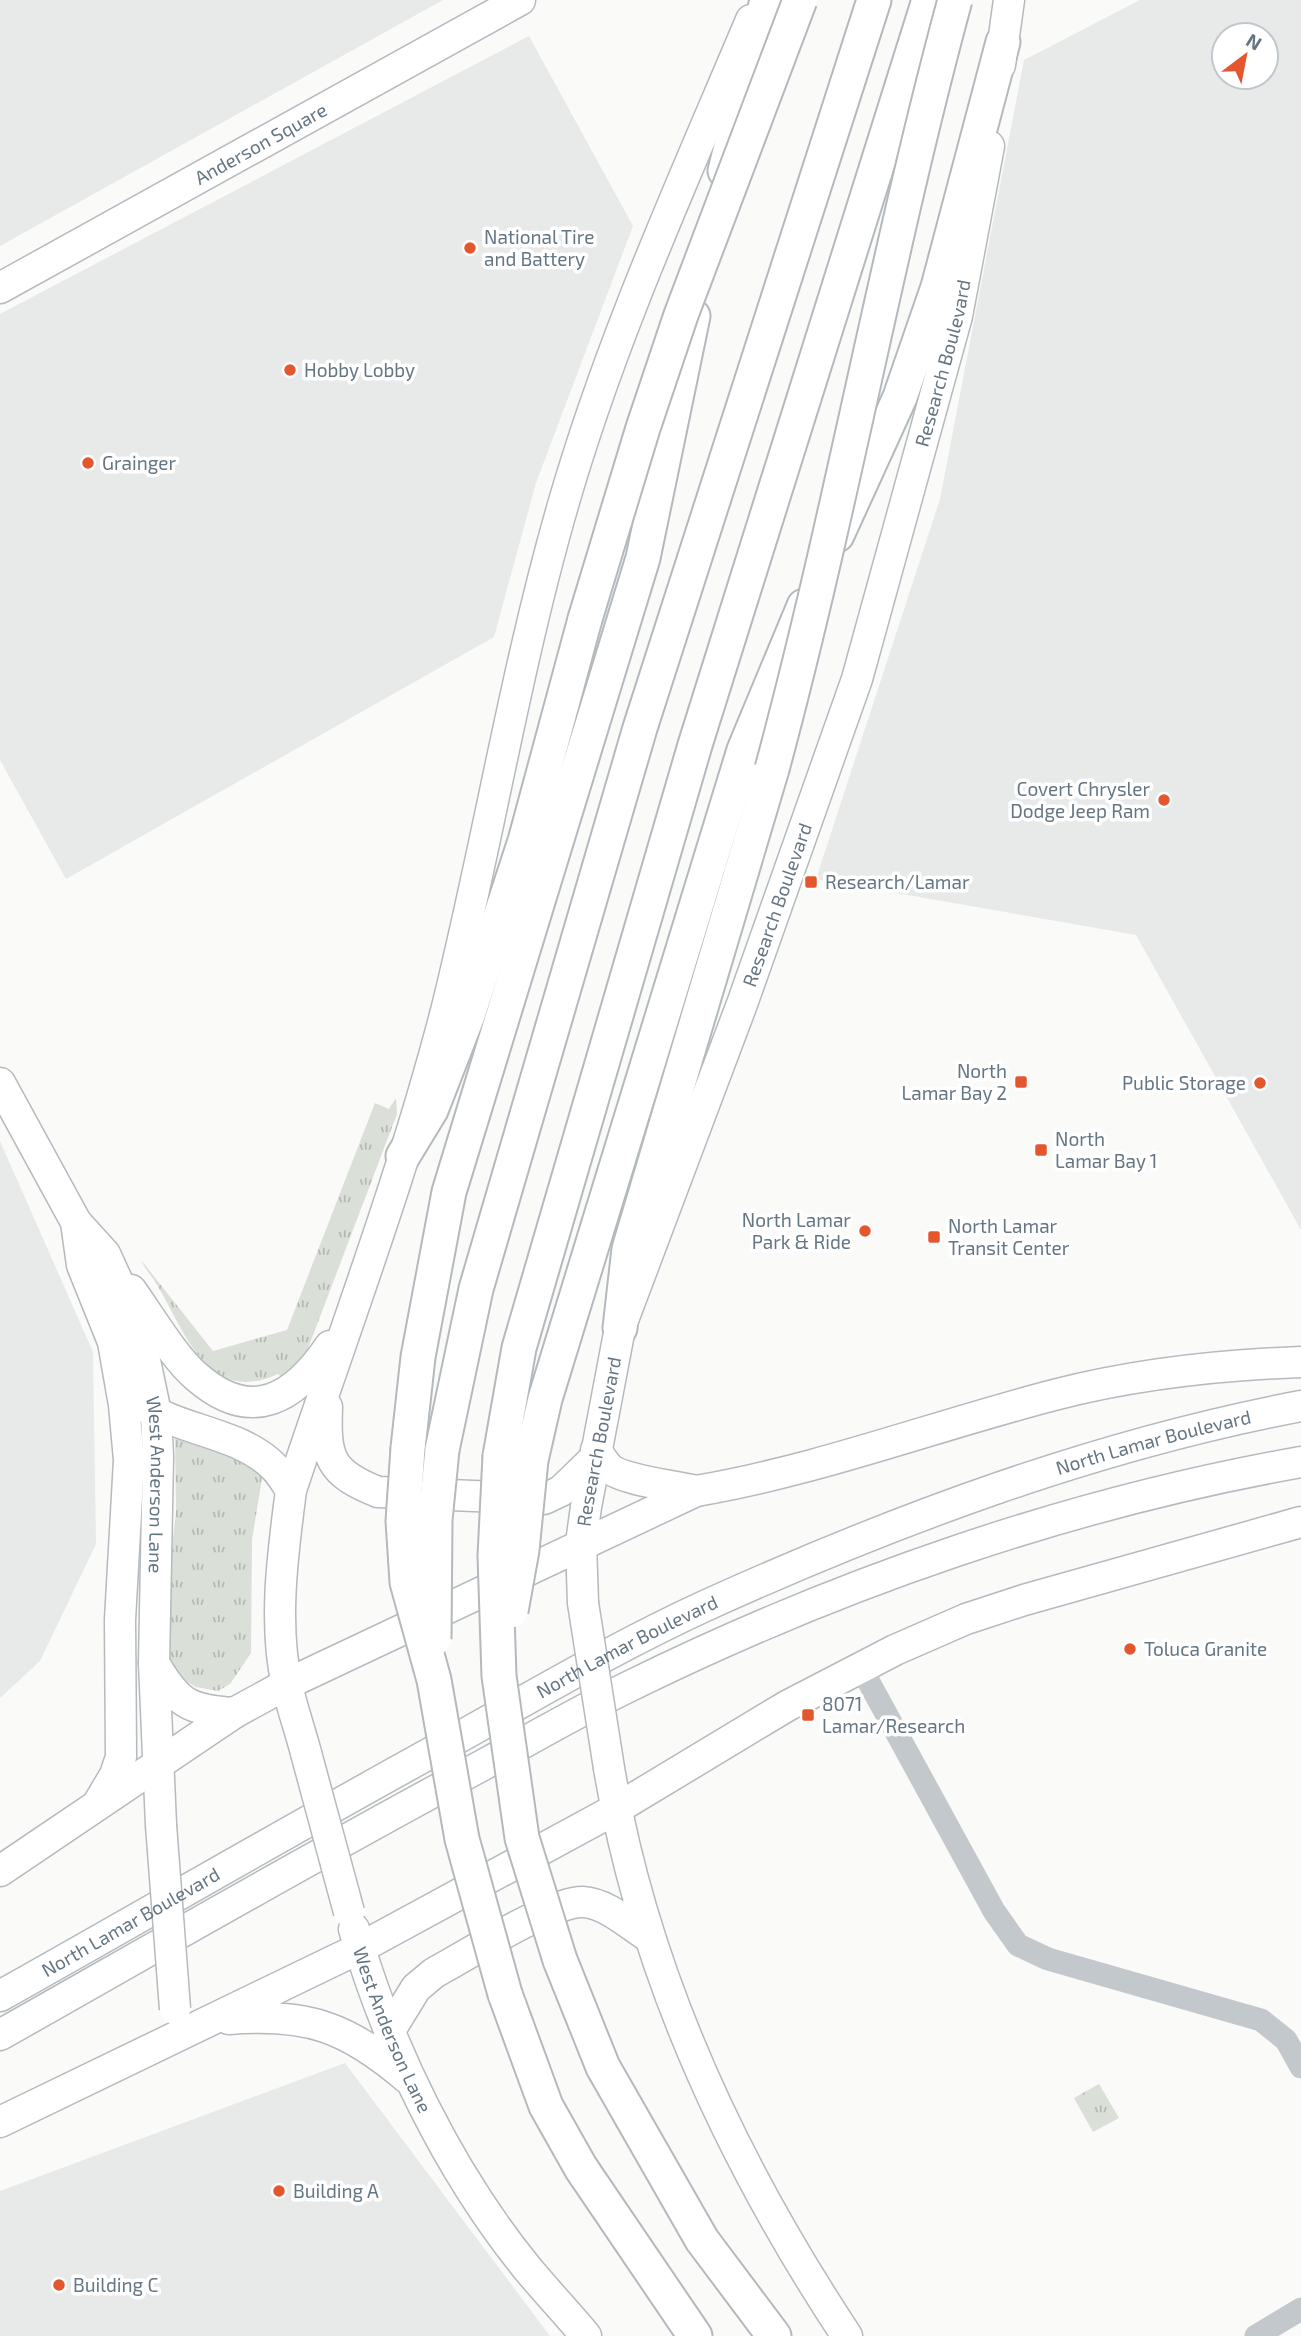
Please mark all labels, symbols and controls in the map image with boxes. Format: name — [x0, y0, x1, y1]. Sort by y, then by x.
north arrow — [1210, 21, 1280, 91]
text: N — [1242, 28, 1266, 55]
street label: Anderson Square — [190, 97, 331, 189]
place label: National Tire and Battery — [484, 225, 594, 270]
marker: National Tire and Battery — [462, 240, 478, 256]
street label: Research Boulevard — [910, 277, 975, 449]
place label: Hobby Lobby — [304, 358, 415, 381]
marker: Hobby Lobby — [282, 362, 298, 378]
place label: Grainger — [102, 451, 176, 474]
marker: Grainger — [80, 455, 96, 471]
place label: Covert Chrysler Dodge Jeep Ram — [1010, 777, 1150, 822]
marker: Covert Chrysler Dodge Jeep Ram — [1156, 792, 1172, 808]
street label: Research Boulevard — [737, 820, 816, 990]
place label: Research/Lamar — [825, 870, 970, 893]
marker: Research/Lamar — [803, 874, 819, 890]
place label: North Lamar Bay 2 — [902, 1059, 1007, 1104]
place label: Public Storage — [1122, 1071, 1246, 1094]
marker: North Lamar Bay 2 — [1013, 1074, 1029, 1090]
marker: Public Storage — [1252, 1075, 1268, 1091]
place label: North Lamar Bay 1 — [1055, 1127, 1157, 1172]
marker: North Lamar Bay 1 — [1033, 1142, 1049, 1158]
place label: North Lamar Park & Ride — [742, 1208, 851, 1253]
place label: North Lamar Transit Center — [948, 1214, 1070, 1259]
marker: North Lamar Park & Ride — [857, 1223, 873, 1239]
marker: North Lamar Transit Center — [926, 1229, 942, 1245]
street label: Research Boulevard — [571, 1355, 625, 1528]
street label: West Anderson Lane — [142, 1394, 170, 1574]
street label: North Lamar Boulevard — [1053, 1405, 1253, 1479]
street label: North Lamar Boulevard — [532, 1590, 721, 1702]
place label: Toluca Granite — [1144, 1637, 1267, 1660]
marker: Toluca Granite — [1122, 1641, 1138, 1657]
place label: 8071 Lamar/Research — [822, 1692, 965, 1737]
marker: 8071 Lamar/Research — [800, 1707, 816, 1723]
street label: North Lamar Boulevard — [37, 1862, 223, 1981]
street label: West Anderson Lane — [349, 1944, 437, 2117]
place label: Building A — [293, 2179, 379, 2202]
marker: Building A — [271, 2183, 287, 2199]
place label: Building C — [73, 2273, 158, 2296]
marker: Building C — [51, 2277, 67, 2293]

